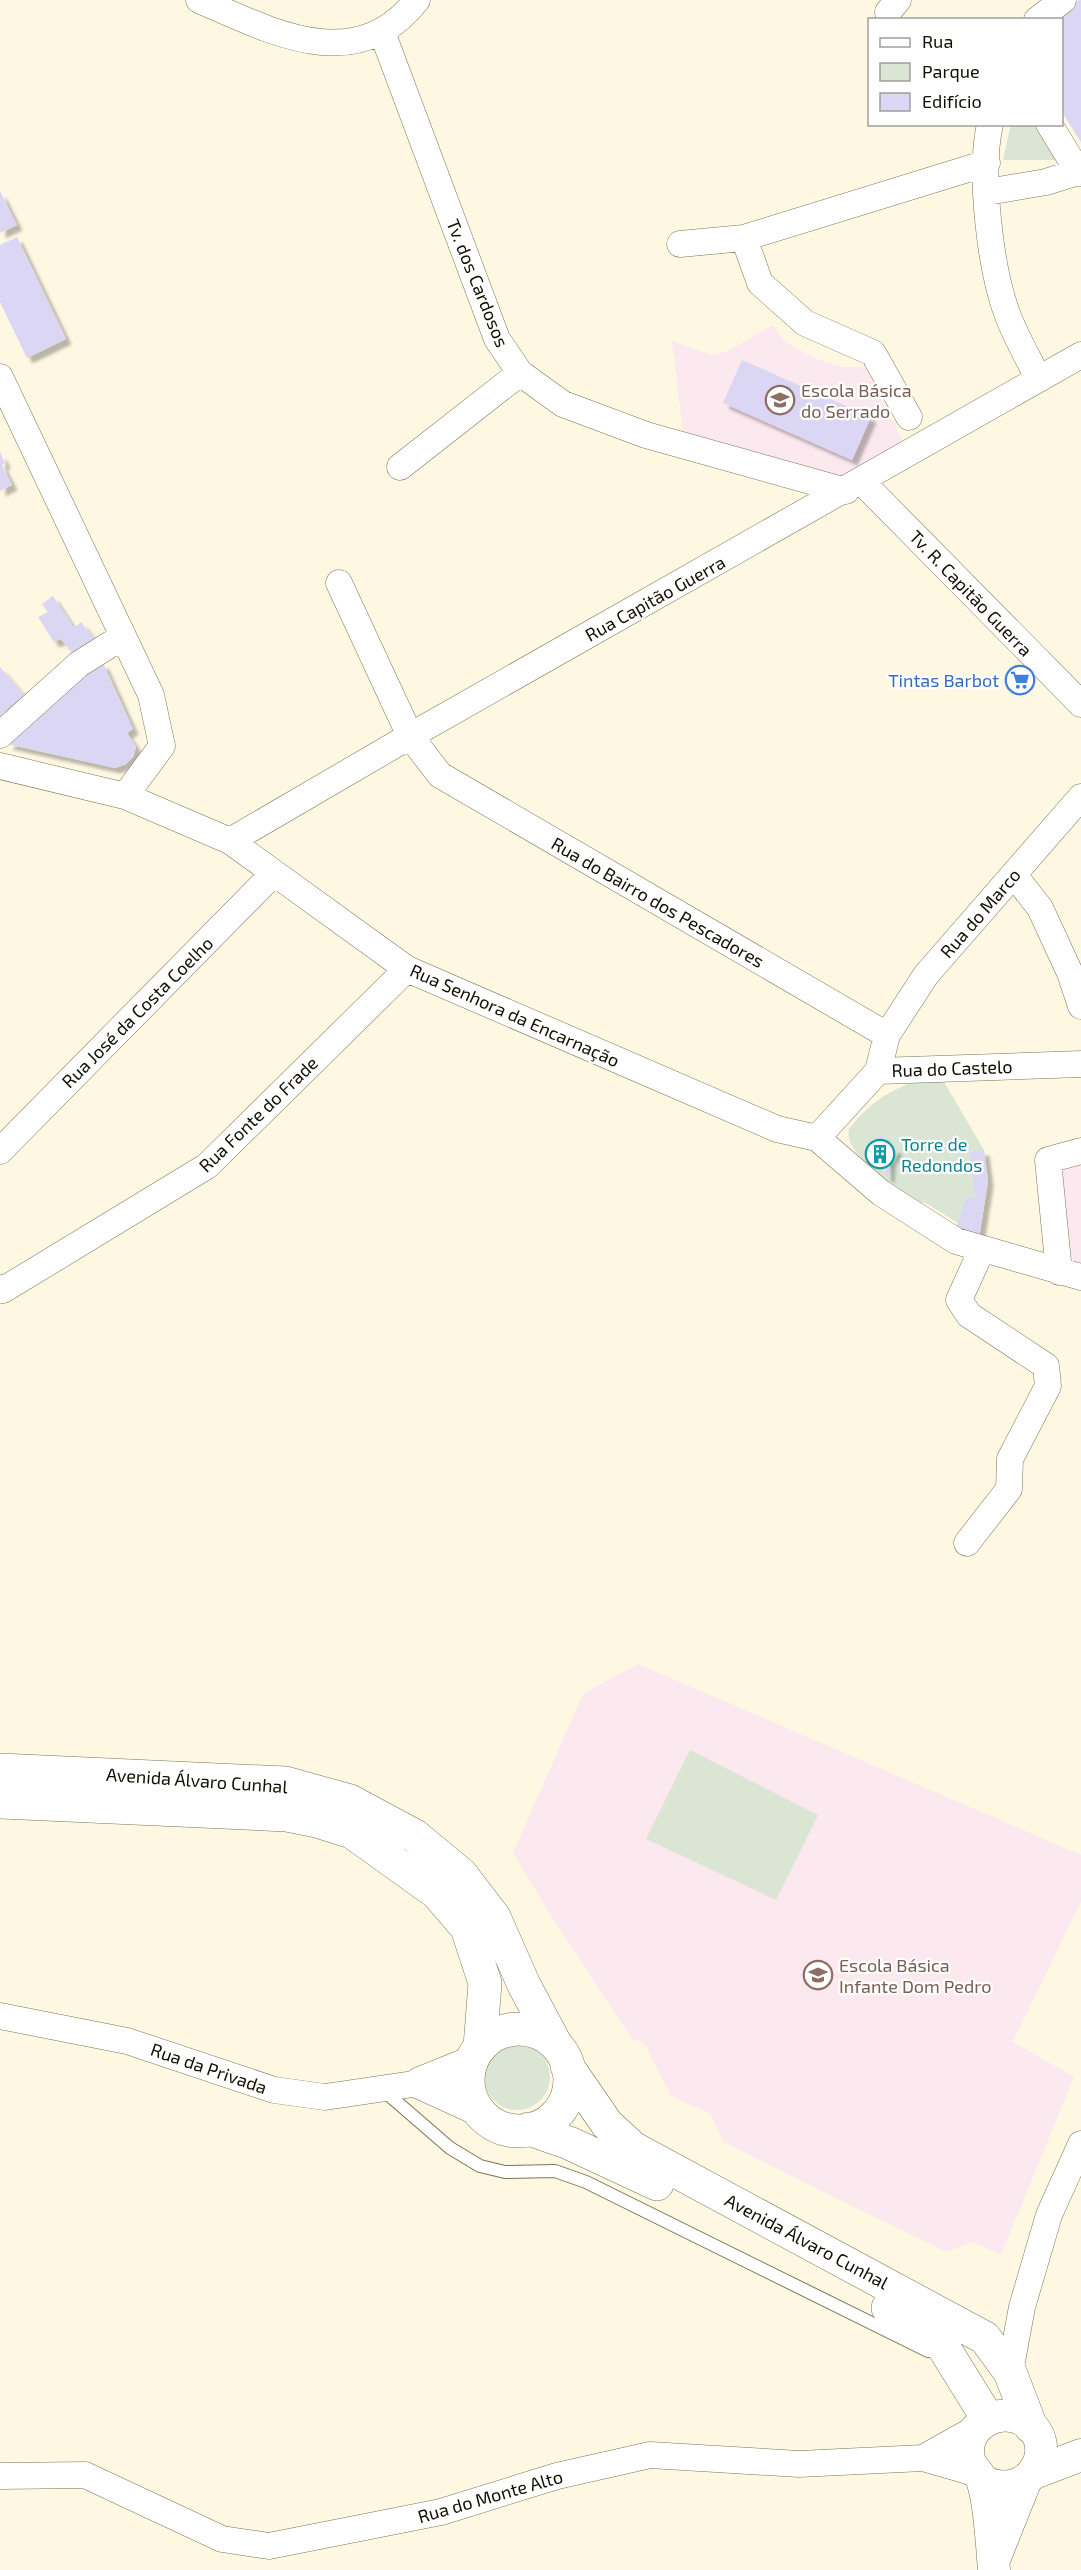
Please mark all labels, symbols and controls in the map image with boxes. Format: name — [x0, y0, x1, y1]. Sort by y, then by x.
legend — [868, 18, 1063, 126]
text: Rua — [922, 30, 953, 52]
text: Parque — [922, 60, 980, 82]
text: Edifício — [922, 90, 982, 112]
street label: Tv. dos Cardosos — [442, 216, 514, 350]
place label: Escola Básica do Serrado — [801, 379, 912, 422]
school or university icon: Escola Básica do Serrado — [764, 384, 796, 416]
street label: Tv. R. Capitão Guerra — [905, 525, 1037, 661]
street label: Rua Capitão Guerra — [581, 550, 729, 646]
supermarket icon: Tintas Barbot — [1004, 664, 1036, 696]
place label: Tintas Barbot — [888, 669, 999, 691]
street label: Rua do Bairro dos Pescadores — [548, 832, 768, 972]
street label: Rua do Marco — [935, 864, 1025, 962]
street label: Rua José da Costa Coelho — [57, 932, 217, 1092]
street label: Rua Senhora da Encarnação — [406, 959, 623, 1072]
street label: Rua Fonte do Frade — [194, 1052, 322, 1176]
street label: Rua do Castelo — [891, 1055, 1013, 1081]
place label: Torre de Redondos — [901, 1133, 982, 1176]
building icon: Torre de Redondos — [864, 1138, 896, 1170]
street label: Avenida Álvaro Cunhal — [105, 1763, 289, 1797]
place label: Escola Básica Infante Dom Pedro — [839, 1954, 992, 1997]
school or university icon: Escola Básica Infante Dom Pedro — [802, 1959, 834, 1991]
street label: Rua da Privada — [148, 2038, 270, 2098]
street label: Avenida Álvaro Cunhal — [721, 2189, 893, 2294]
street label: Rua do Monte Alto — [415, 2465, 565, 2527]

